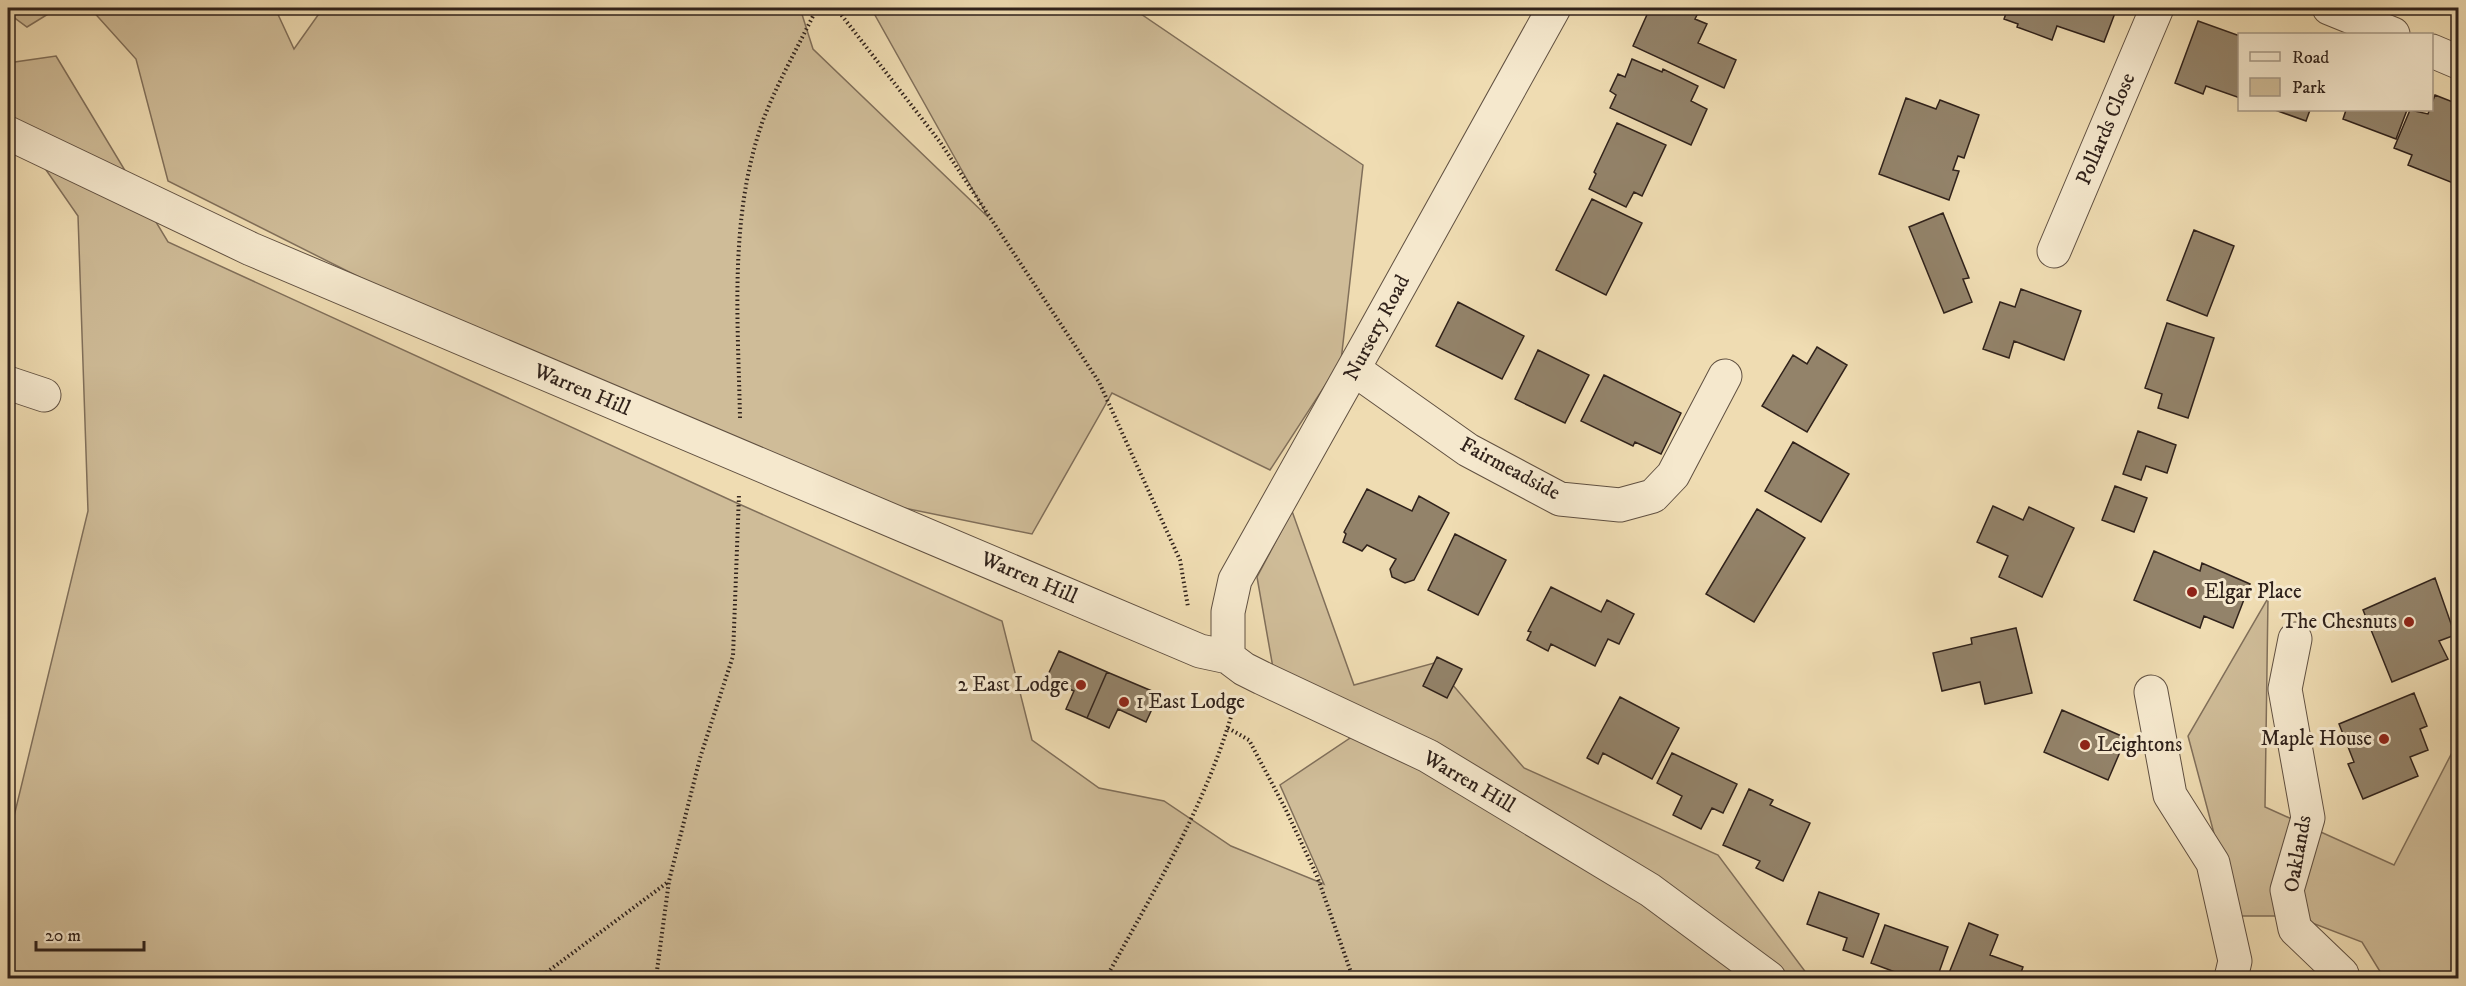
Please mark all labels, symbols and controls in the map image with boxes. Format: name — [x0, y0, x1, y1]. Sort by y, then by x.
legend — [2238, 33, 2433, 111]
text: Road — [2292, 47, 2329, 69]
street label: Pollards Close — [2071, 69, 2141, 189]
text: Park — [2292, 77, 2326, 99]
street label: Nursery Road — [1338, 270, 1416, 385]
street label: Warren Hill — [529, 358, 635, 422]
street label: Fairmeadside — [1455, 432, 1565, 506]
street label: Warren Hill — [976, 546, 1082, 610]
place label: Elgar Place — [2204, 579, 2302, 605]
marker: Elgar Place — [2185, 585, 2199, 599]
place label: The Chesnuts — [2282, 609, 2397, 635]
marker: The Chesnuts — [2402, 615, 2416, 629]
place label: 2 East Lodge — [957, 672, 1069, 698]
marker: 2 East Lodge — [1074, 678, 1088, 692]
place label: 1 East Lodge — [1136, 689, 1245, 715]
marker: 1 East Lodge — [1117, 695, 1131, 709]
place label: Maple House — [2261, 726, 2372, 752]
place label: Leightons — [2097, 732, 2182, 758]
marker: Maple House — [2377, 732, 2391, 746]
marker: Leightons — [2078, 738, 2092, 752]
street label: Warren Hill — [1417, 745, 1520, 819]
street label: Oaklands — [2278, 813, 2318, 895]
scale bar — [36, 914, 144, 952]
text: 20 m — [45, 925, 81, 947]

